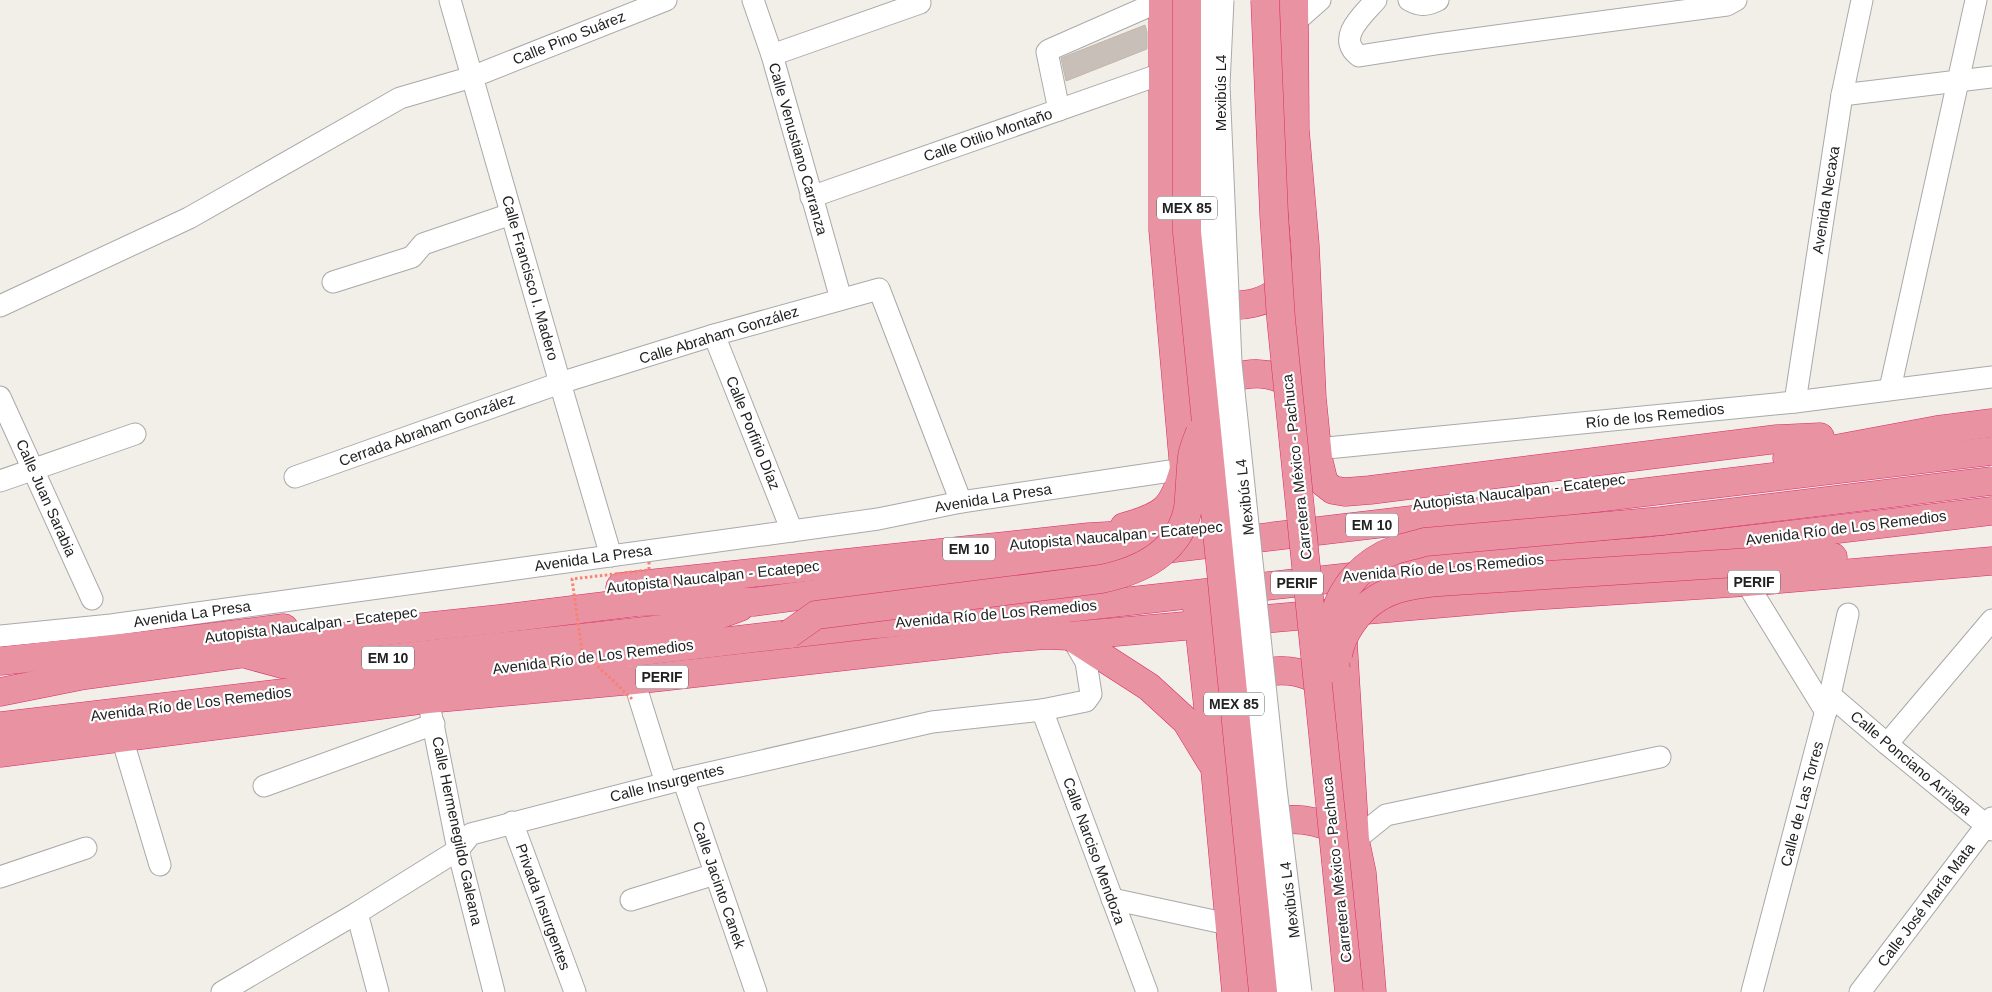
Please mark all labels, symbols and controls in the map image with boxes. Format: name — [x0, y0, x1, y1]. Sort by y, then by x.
street label: Calle Pino Suárez — [510, 7, 628, 68]
street label: Mexibús L4 — [1212, 55, 1229, 131]
street label: Calle Venustiano Carranza — [766, 61, 831, 238]
street label: Calle Otilio Montaño — [921, 105, 1054, 165]
street label: Avenida Necaxa — [1809, 144, 1843, 255]
street label: Calle Francisco I. Madero — [499, 193, 562, 362]
road number: MEX 85 — [1157, 197, 1217, 220]
street label: Calle Abraham González — [637, 302, 801, 367]
street label: Carretera México - Pachuca — [1278, 373, 1315, 561]
street label: Calle Porfirio Díaz — [723, 374, 784, 492]
street label: Cerrada Abraham González — [337, 390, 517, 469]
street label: Río de los Remedios — [1585, 400, 1725, 431]
street label: Calle Juan Sarabia — [13, 436, 80, 560]
street label: Mexibús L4 — [1232, 458, 1257, 536]
street label: Autopista Naucalpan - Ecatepec — [1412, 470, 1627, 513]
street label: Avenida La Presa — [933, 480, 1053, 515]
street label: Avenida Río de Los Remedios — [1744, 507, 1947, 548]
road number: EM 10 — [1346, 514, 1398, 536]
street label: Autopista Naucalpan - Ecatepec — [1008, 518, 1224, 553]
road number: EM 10 — [943, 538, 995, 560]
street label: Avenida La Presa — [533, 541, 653, 574]
street label: Avenida Río de Los Remedios — [1341, 550, 1544, 585]
street label: Autopista Naucalpan - Ecatepec — [605, 557, 821, 596]
road number: PERIF — [1728, 570, 1780, 594]
road number: PERIF — [1271, 572, 1323, 594]
street label: Avenida Río de Los Remedios — [894, 596, 1097, 631]
street label: Avenida La Presa — [132, 597, 252, 630]
street label: Autopista Naucalpan - Ecatepec — [204, 603, 419, 646]
street label: Avenida Río de Los Remedios — [491, 636, 694, 677]
road number: EM 10 — [362, 646, 414, 670]
road number: PERIF — [636, 666, 688, 689]
street label: Avenida Río de Los Remedios — [89, 683, 292, 724]
road number: MEX 85 — [1204, 692, 1264, 716]
street label: Calle Ponciano Arriaga — [1847, 707, 1976, 819]
street label: Calle Hermenegildo Galeana — [429, 735, 486, 928]
street label: Calle de Las Torres — [1777, 739, 1826, 868]
street label: Calle Insurgentes — [608, 760, 726, 805]
street label: Calle Narciso Mendoza — [1060, 775, 1129, 927]
street label: Carretera México - Pachuca — [1318, 776, 1355, 964]
street label: Calle Jacinto Canek — [690, 819, 749, 951]
street label: Calle José María Mata — [1874, 839, 1978, 970]
street label: Privada Insurgentes — [513, 841, 574, 972]
street label: Mexibús L4 — [1276, 861, 1303, 939]

